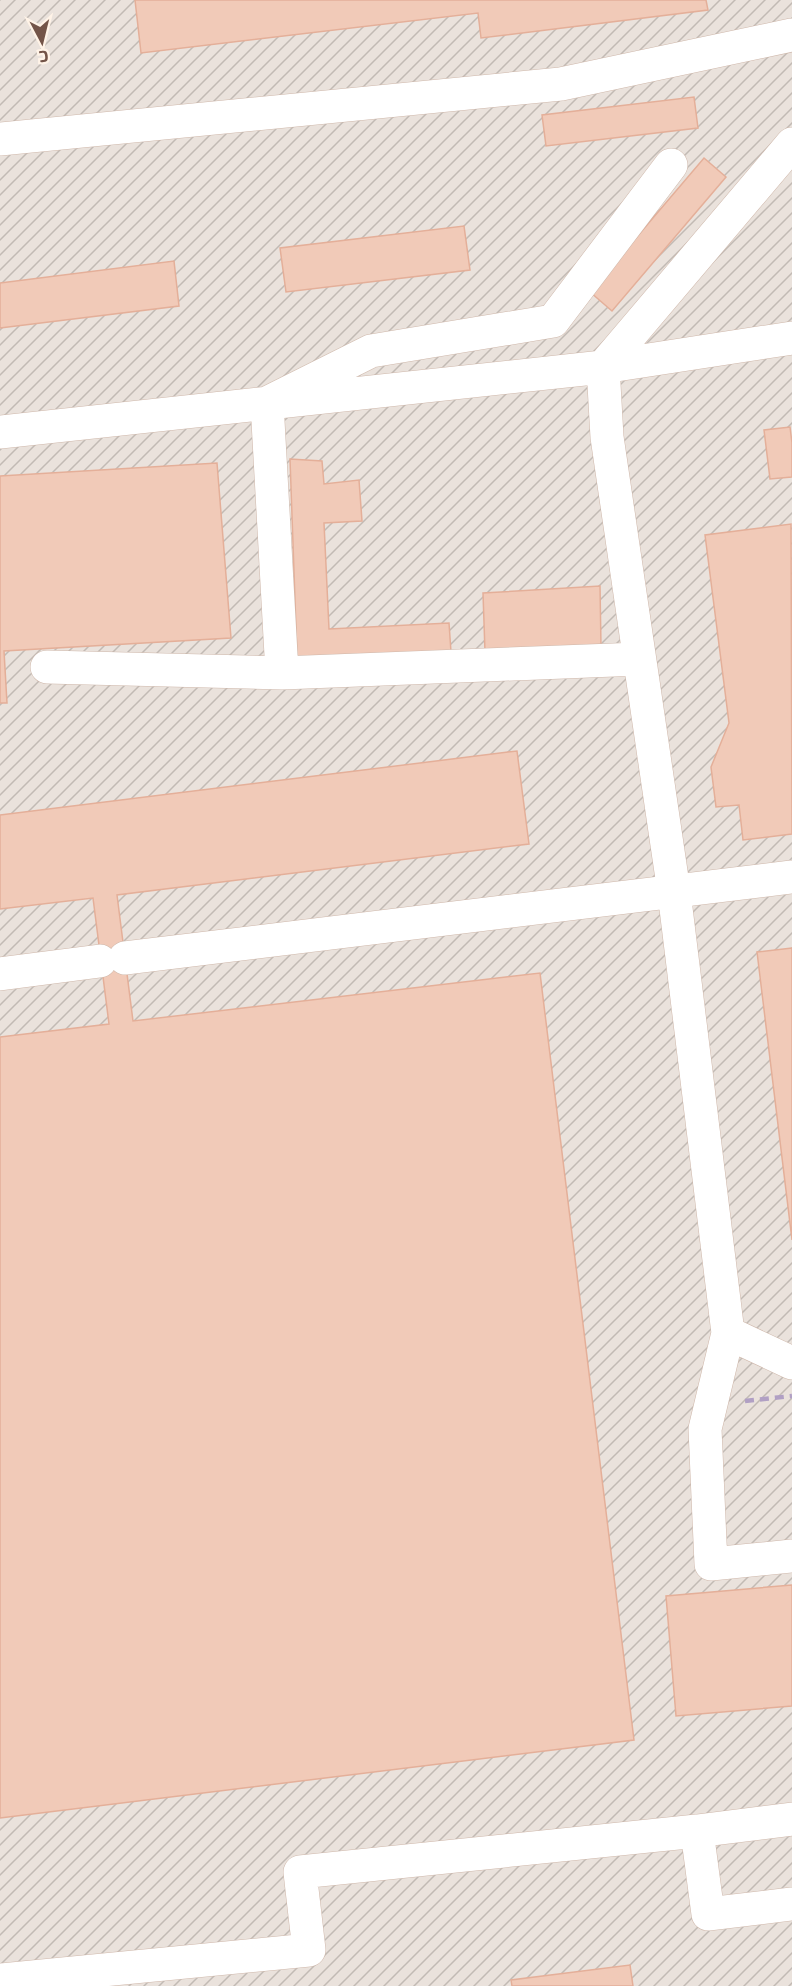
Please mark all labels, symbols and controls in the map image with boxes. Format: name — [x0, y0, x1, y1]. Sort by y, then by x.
north arrow — [12, 12, 72, 72]
text: С — [38, 47, 50, 67]

